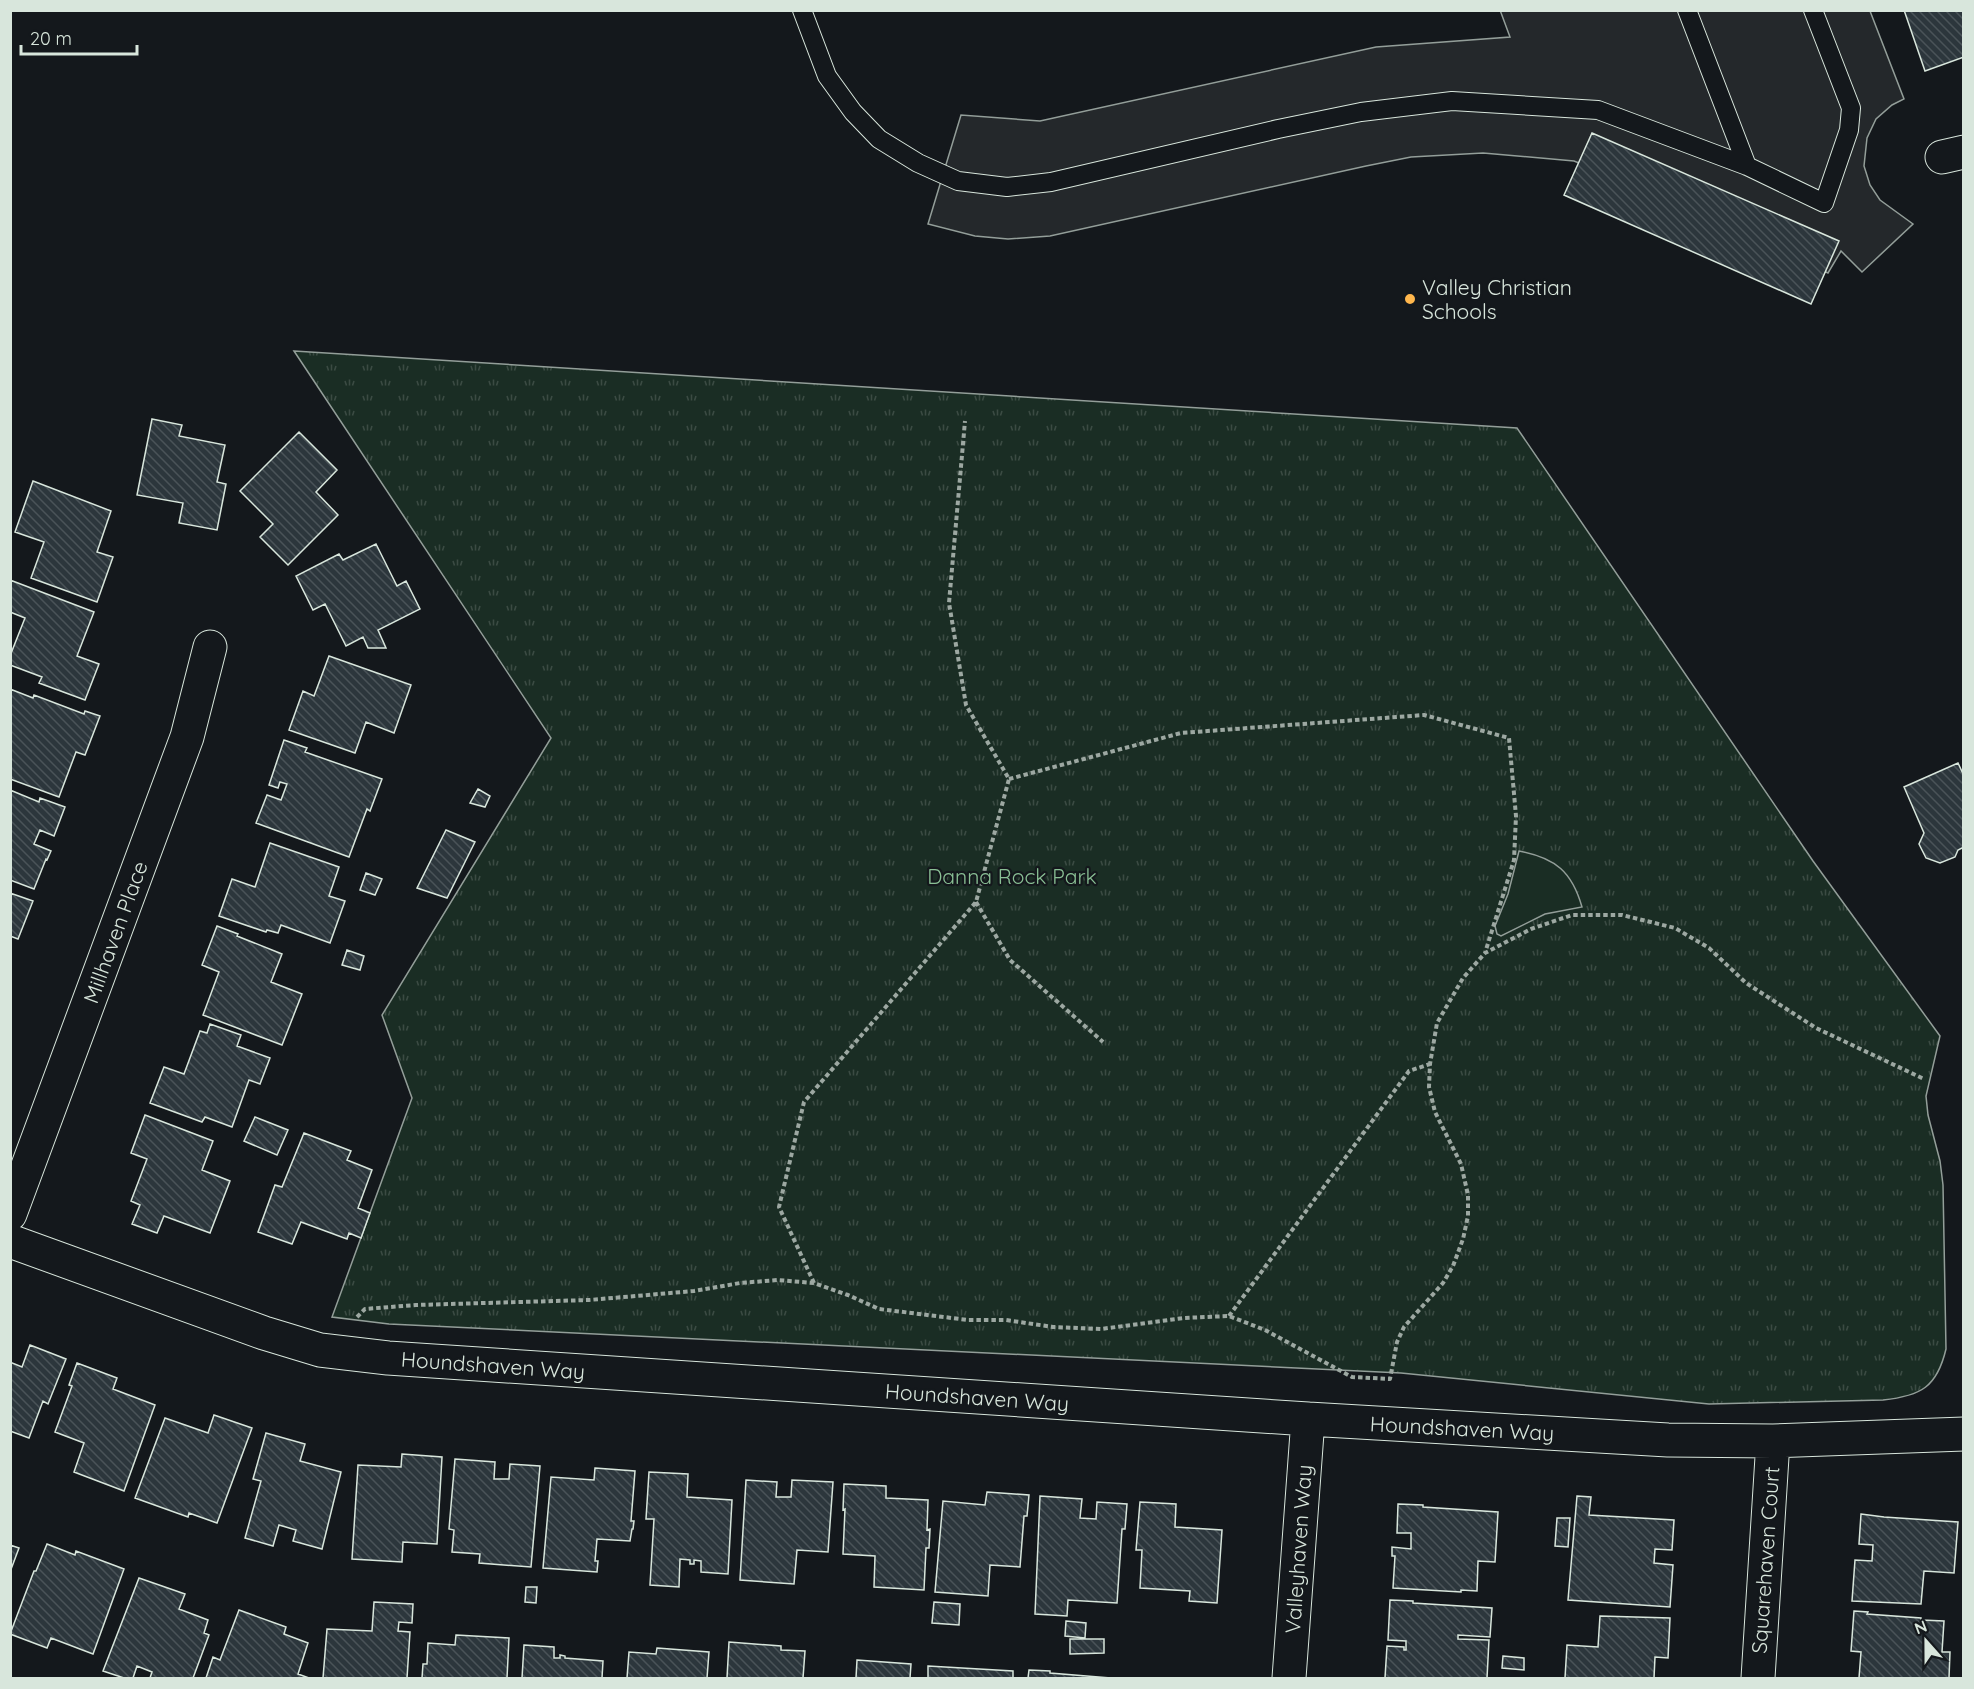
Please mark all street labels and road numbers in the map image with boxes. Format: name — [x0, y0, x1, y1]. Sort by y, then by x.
street label: Millhaven Place — [77, 857, 153, 1007]
street label: Houndshaven Way — [400, 1346, 586, 1384]
street label: Houndshaven Way — [884, 1378, 1070, 1416]
street label: Houndshaven Way — [1369, 1410, 1555, 1446]
street label: Valleyhaven Way — [1279, 1464, 1317, 1634]
street label: Squarehaven Court — [1745, 1466, 1785, 1654]

